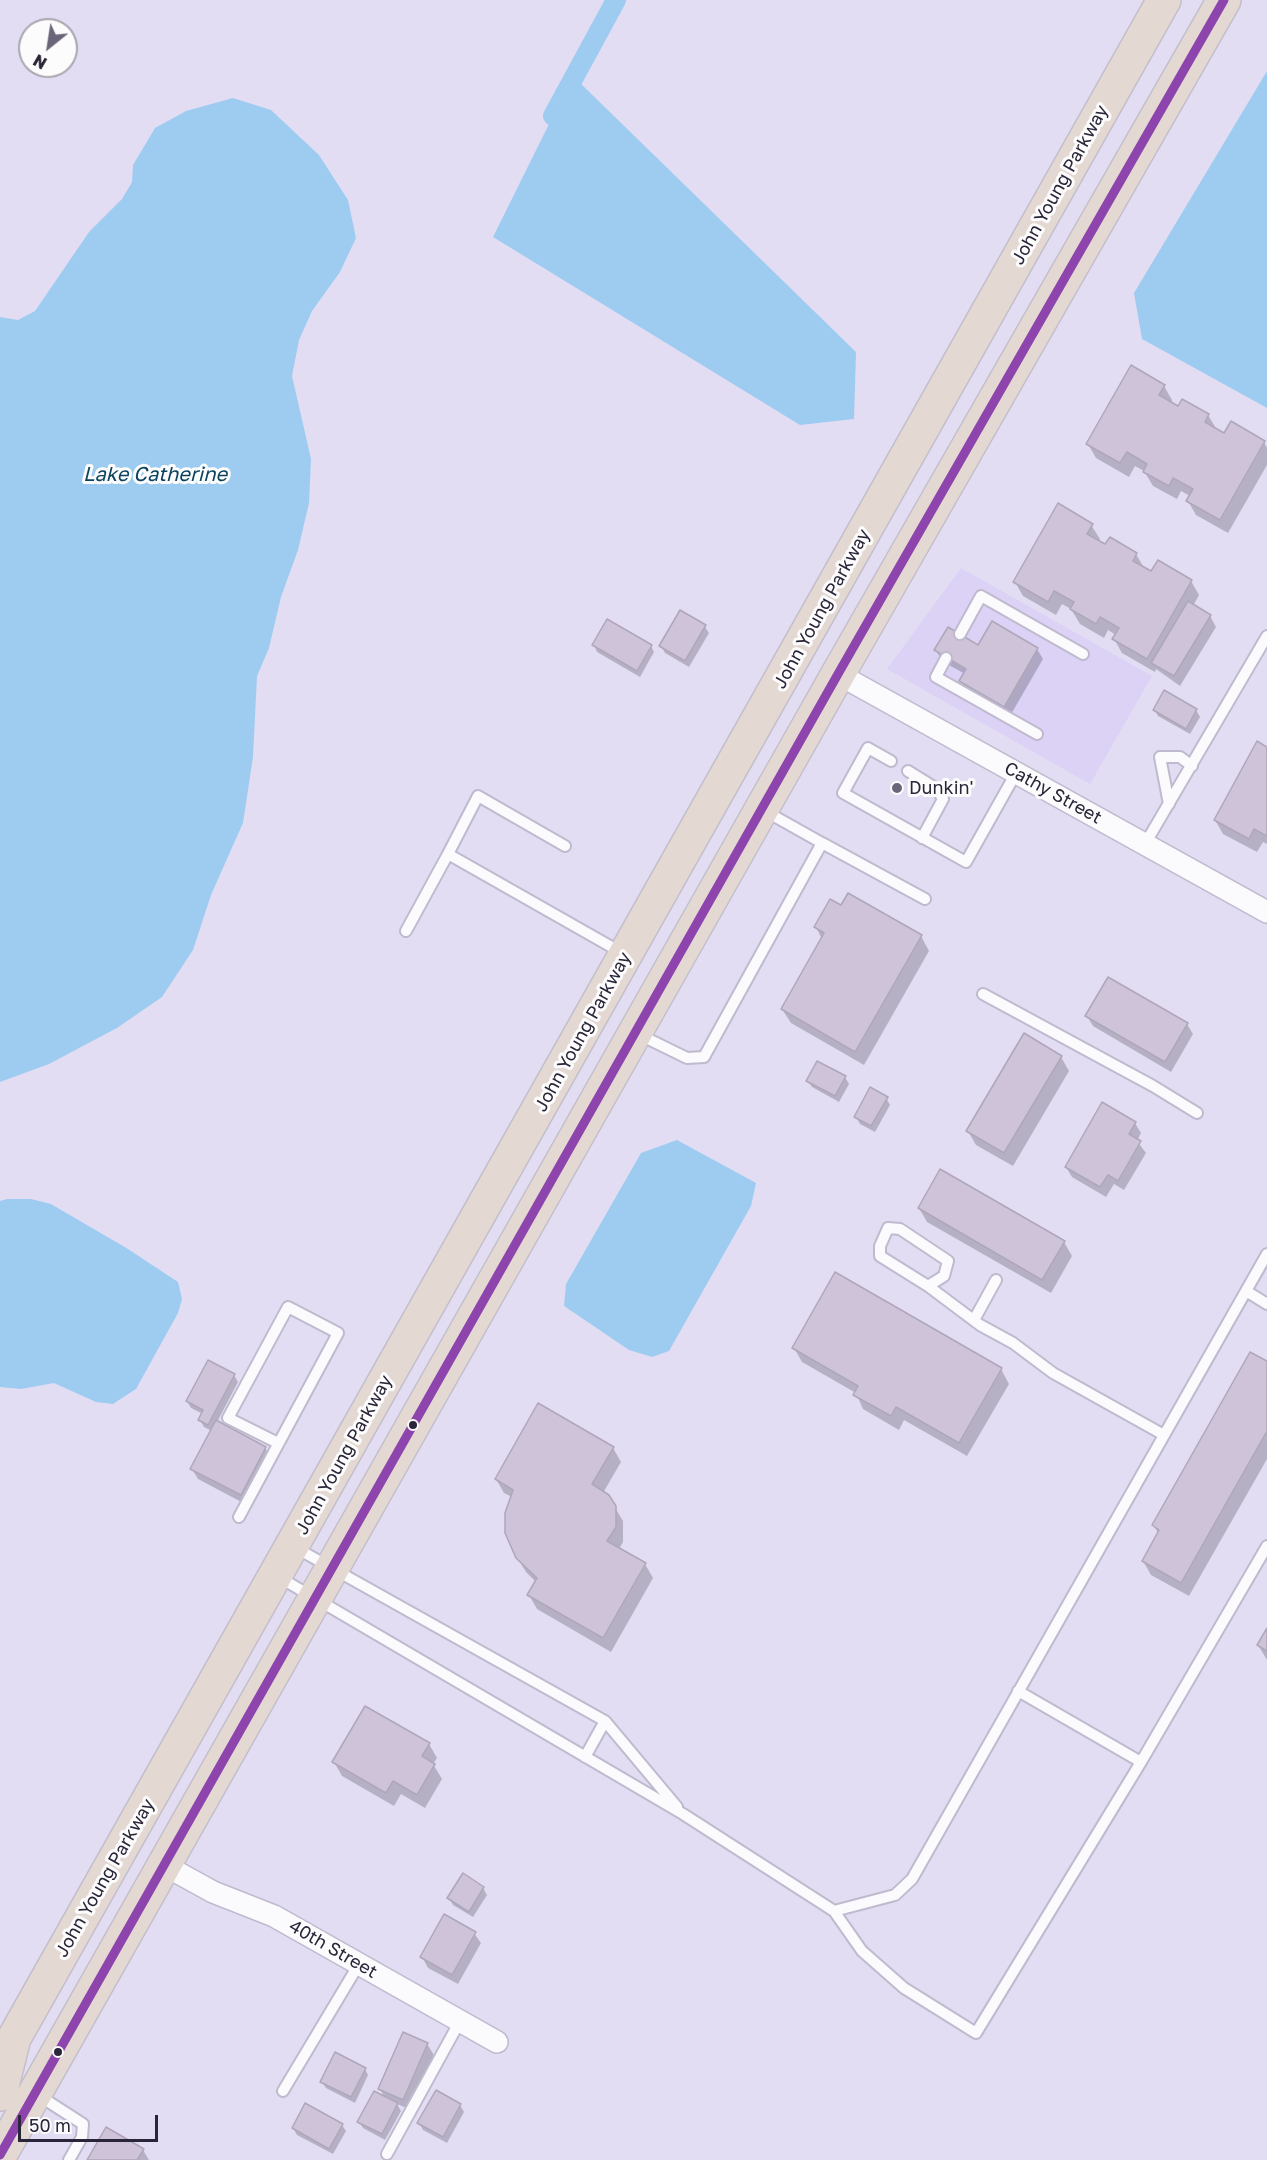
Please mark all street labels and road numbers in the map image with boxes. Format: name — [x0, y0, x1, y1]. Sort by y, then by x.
street label: John Young Parkway — [1007, 101, 1113, 269]
street label: John Young Parkway — [769, 525, 875, 693]
street label: Cathy Street — [1001, 757, 1105, 829]
street label: John Young Parkway — [530, 948, 636, 1116]
street label: John Young Parkway — [291, 1371, 397, 1539]
street label: John Young Parkway — [51, 1795, 159, 1961]
street label: 40th Street — [285, 1915, 381, 1983]

